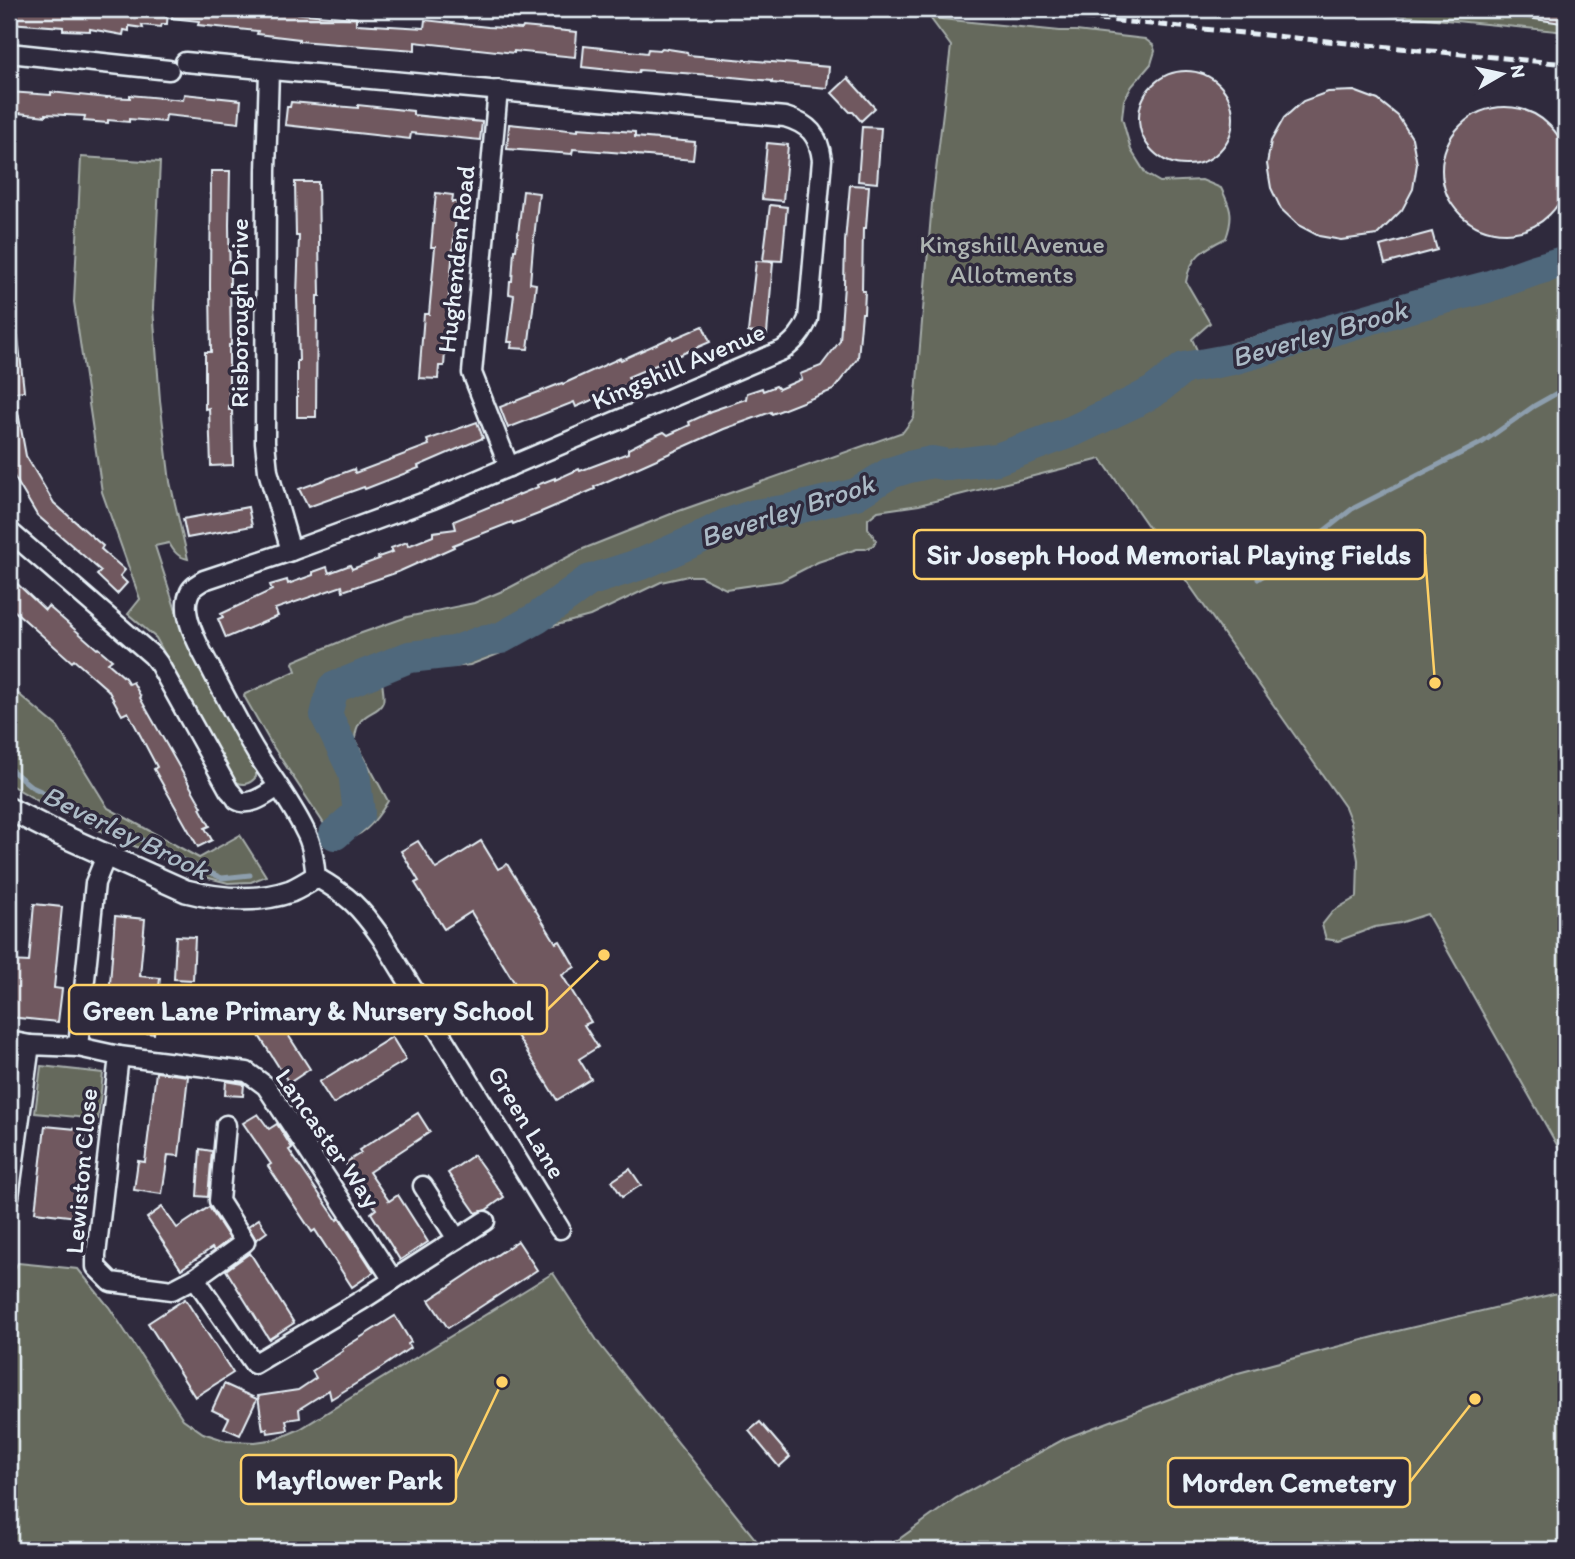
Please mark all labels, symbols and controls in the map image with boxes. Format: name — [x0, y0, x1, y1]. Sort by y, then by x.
north arrow — [1466, 38, 1536, 108]
text: N — [1506, 63, 1531, 80]
street label: Hughenden Road — [430, 164, 482, 354]
street label: Risborough Drive — [223, 218, 255, 408]
park label: Kingshill Avenue Allotments — [919, 228, 1105, 290]
water label: Beverley Brook — [1227, 291, 1412, 374]
street label: Kingshill Avenue — [586, 315, 770, 417]
water label: Beverley Brook — [696, 465, 880, 554]
callout: Sir Joseph Hood Memorial Playing Fields — [914, 530, 1425, 579]
text: Sir Joseph Hood Memorial Playing Fields — [927, 537, 1411, 571]
water label: Beverley Brook — [37, 777, 216, 888]
callout: Green Lane Primary & Nursery School — [69, 985, 547, 1034]
text: Green Lane Primary & Nursery School — [83, 993, 534, 1027]
street label: Green Lane — [481, 1060, 573, 1184]
street label: Lancaster Way — [268, 1062, 388, 1214]
street label: Lewiston Close — [58, 1087, 104, 1255]
callout: Mayflower Park — [241, 1455, 456, 1504]
callout: Morden Cemetery — [1168, 1458, 1410, 1507]
text: Mayflower Park — [256, 1462, 443, 1496]
text: Morden Cemetery — [1182, 1465, 1397, 1499]

